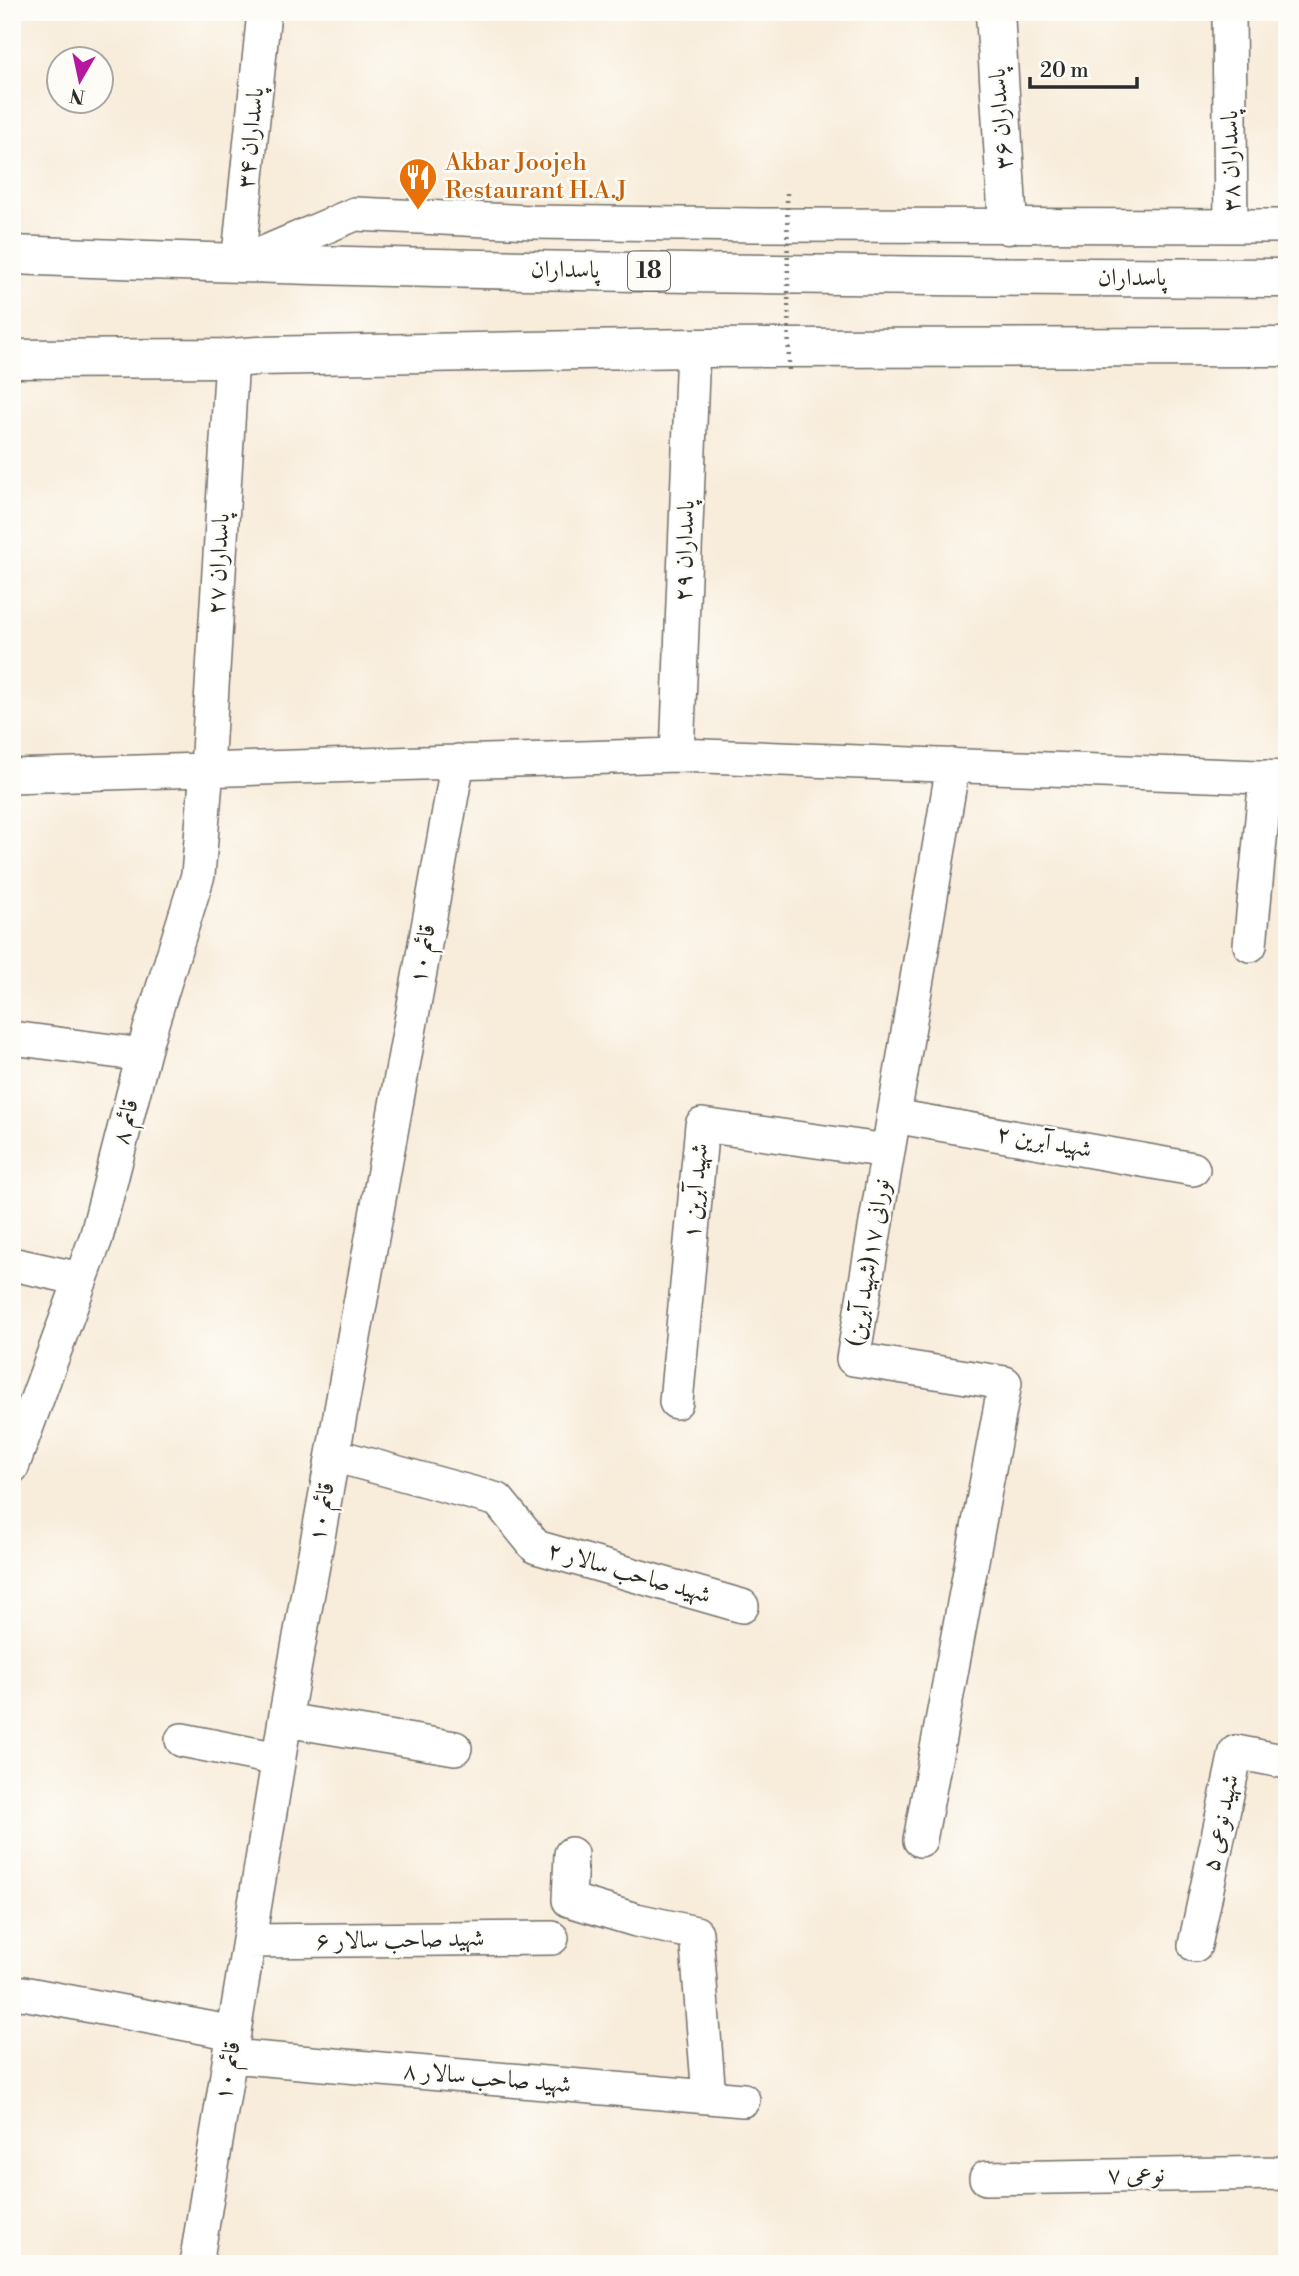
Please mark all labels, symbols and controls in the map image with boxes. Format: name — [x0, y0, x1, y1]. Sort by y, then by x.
north arrow — [46, 46, 116, 116]
scale bar — [1030, 46, 1136, 90]
text: 20 m — [1040, 58, 1089, 84]
street label: پاسداران ۳۶ — [982, 66, 1021, 171]
text: N — [68, 83, 87, 109]
street label: پاسداران ۳۴ — [231, 84, 272, 190]
street label: پاسداران ۳۸ — [1215, 108, 1248, 212]
place label: Akbar Joojeh Restaurant H.A.J — [444, 148, 627, 206]
restaurant icon: Akbar Joojeh Restaurant H.A.J — [397, 156, 439, 211]
road number: 18 — [628, 252, 670, 290]
street label: پاسداران — [530, 254, 601, 287]
street label: پاسداران — [1098, 263, 1168, 294]
street label: پاسداران ۲۹ — [668, 498, 703, 602]
street label: پاسداران ۲۷ — [201, 511, 238, 616]
street label: قائم ۱۰ — [403, 922, 448, 987]
street label: قائم ۸ — [106, 1096, 151, 1149]
street label: شهید آبرین ۲ — [994, 1119, 1094, 1165]
street label: شهید آبرین ۱ — [677, 1142, 715, 1240]
street label: نورانی ۱۷(شهید آبرین) — [841, 1177, 897, 1349]
street label: قائم ۱۰ — [302, 1480, 347, 1545]
street label: شهید صاحب سالار ۲ — [544, 1535, 714, 1611]
street label: شهید نوعی ۵ — [1196, 1771, 1246, 1875]
street label: شهید صاحب سالار ۶ — [315, 1924, 485, 1956]
street label: قائم ۱۰ — [208, 2039, 253, 2104]
street label: شهید صاحب سالار ۸ — [402, 2056, 572, 2100]
street label: نوعی ۷ — [1107, 2159, 1165, 2191]

